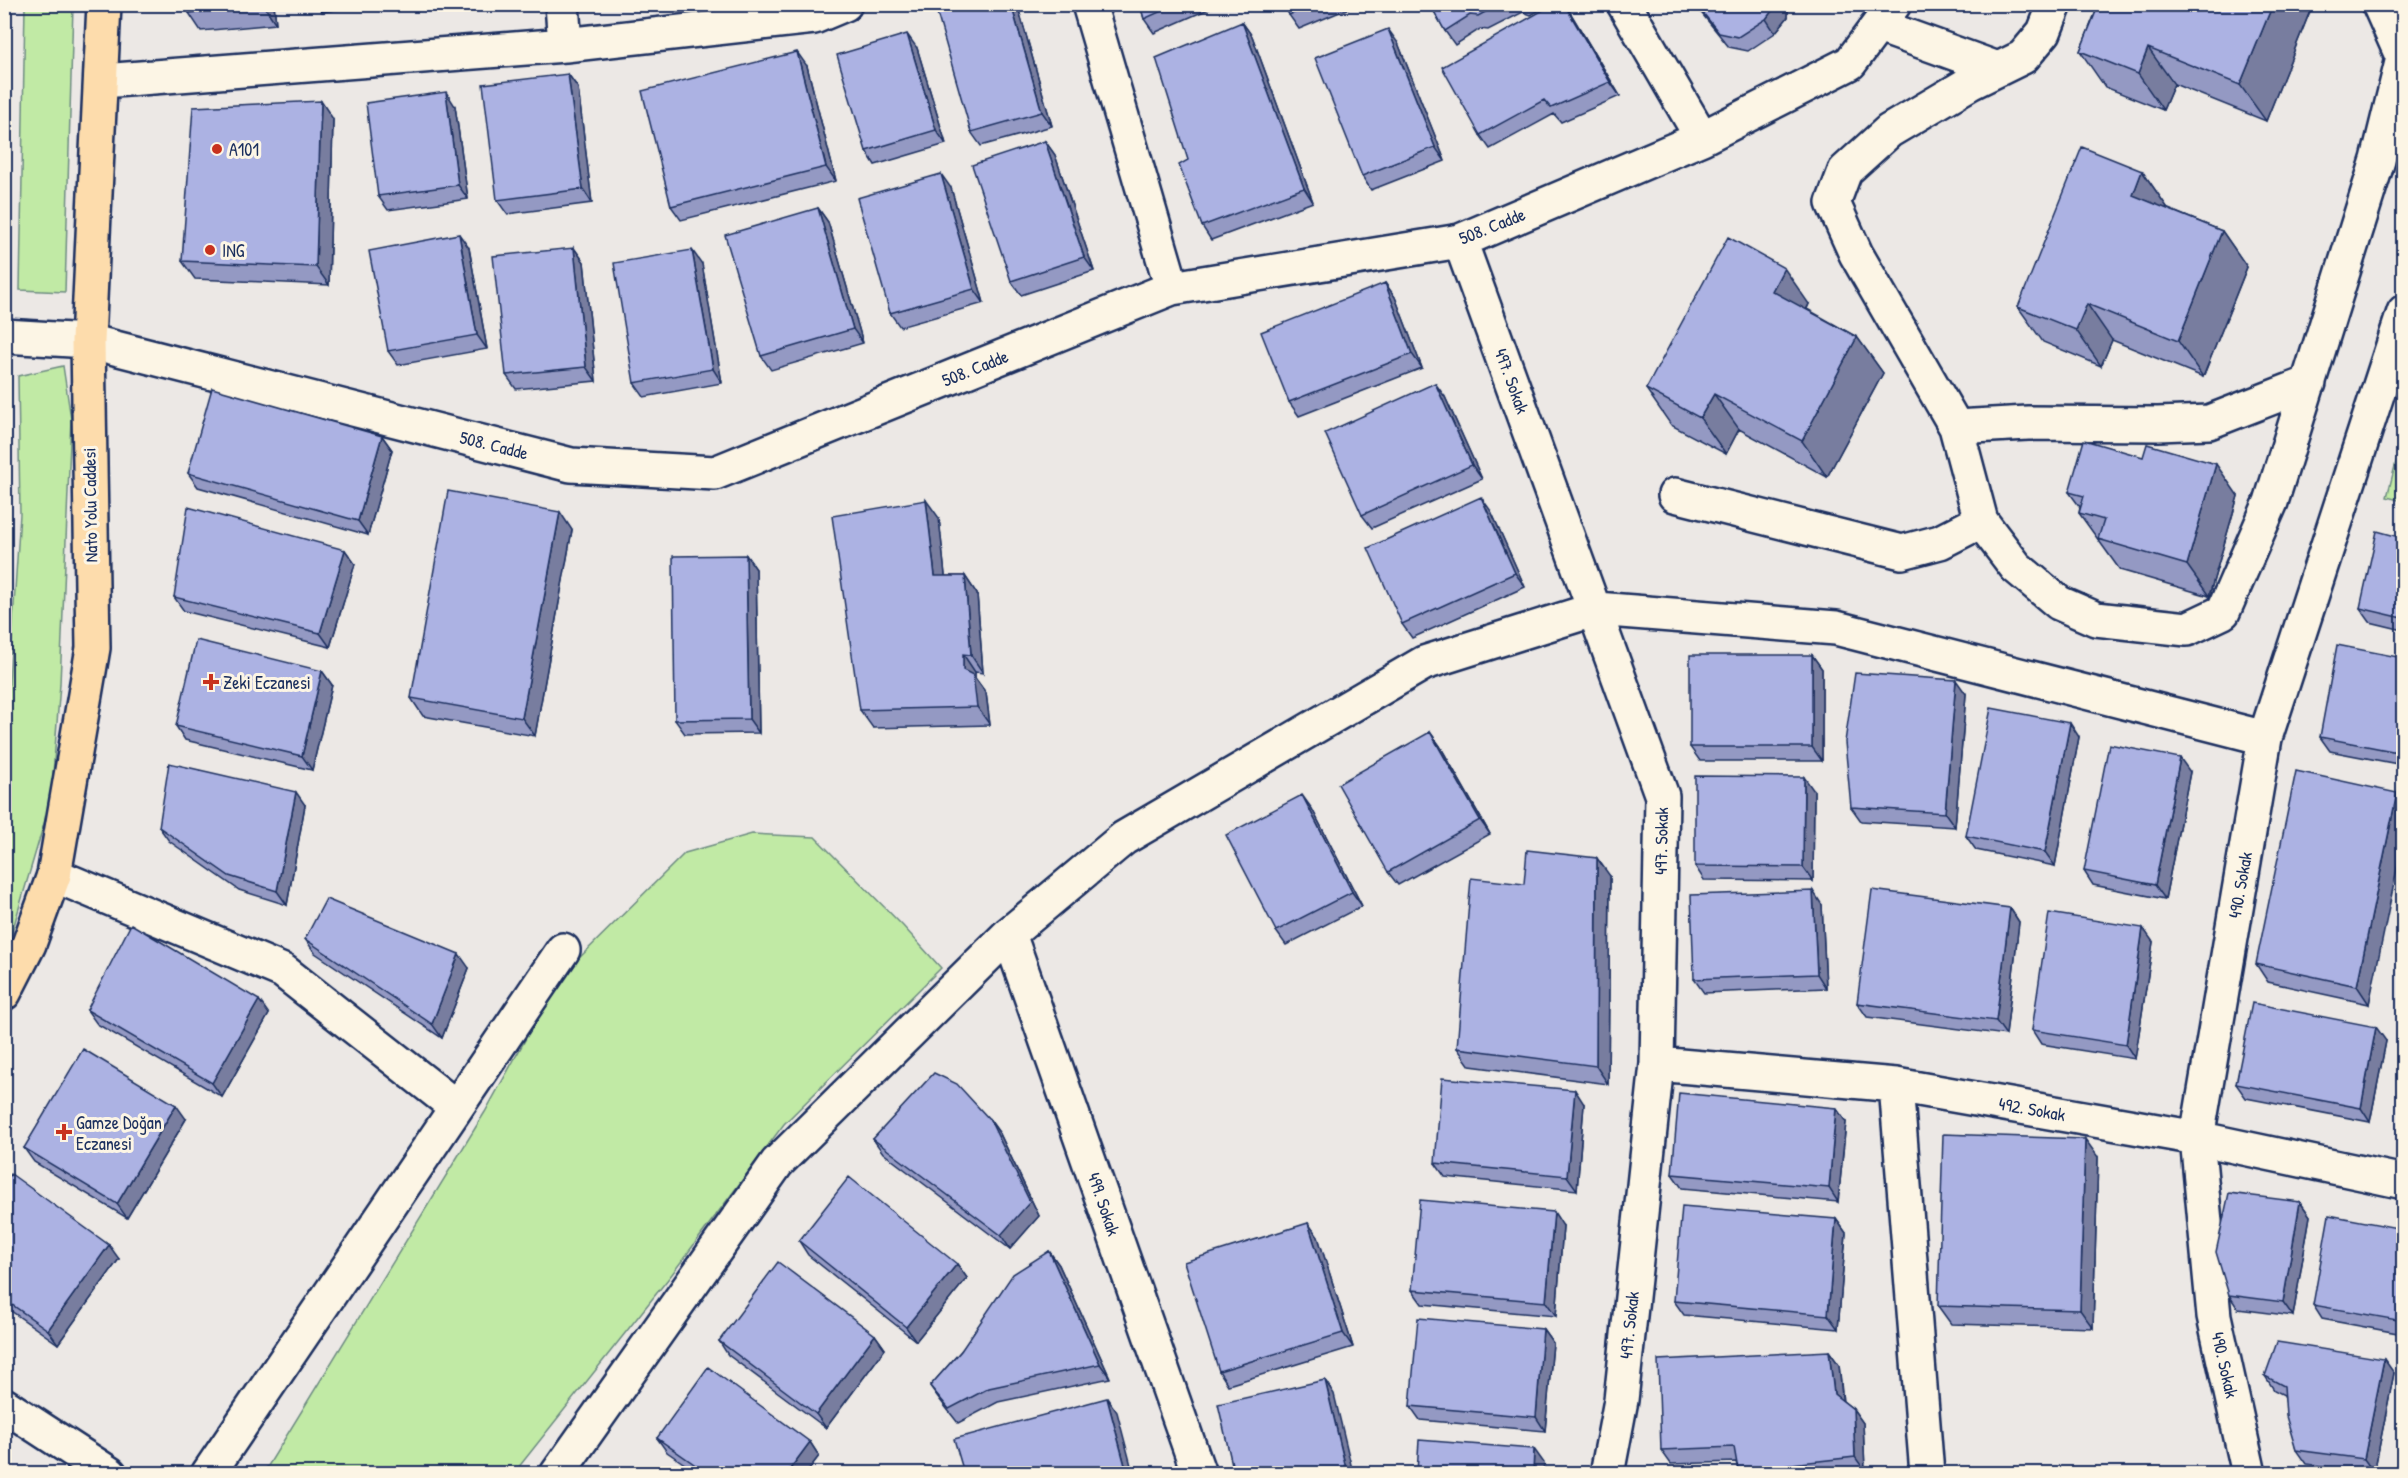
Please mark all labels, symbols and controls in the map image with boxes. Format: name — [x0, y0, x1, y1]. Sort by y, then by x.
place label: A101 — [229, 137, 259, 162]
marker: A101 — [210, 142, 224, 156]
street label: 508. Cadde — [1455, 201, 1529, 251]
place label: ING — [222, 238, 245, 263]
marker: ING — [203, 243, 217, 257]
street label: 508. Cadde — [938, 343, 1012, 393]
street label: 497. Sokak — [1489, 345, 1536, 418]
street label: 508. Cadde — [457, 424, 531, 466]
street label: Nato Yolu Caddesi — [77, 447, 103, 563]
place label: Zeki Eczanesi — [223, 670, 311, 695]
marker: Zeki Eczanesi — [204, 675, 218, 689]
street label: 497. Sokak — [1648, 806, 1674, 875]
street label: 490. Sokak — [2222, 849, 2258, 920]
street label: 492. Sokak — [1997, 1091, 2068, 1127]
place label: Gamze Doğan Eczanesi — [76, 1110, 162, 1156]
marker: Gamze Doğan Eczanesi — [57, 1125, 71, 1139]
street label: 499. Sokak — [1082, 1169, 1127, 1240]
street label: 497. Sokak — [1613, 1289, 1645, 1360]
street label: 490. Sokak — [2205, 1330, 2245, 1401]

